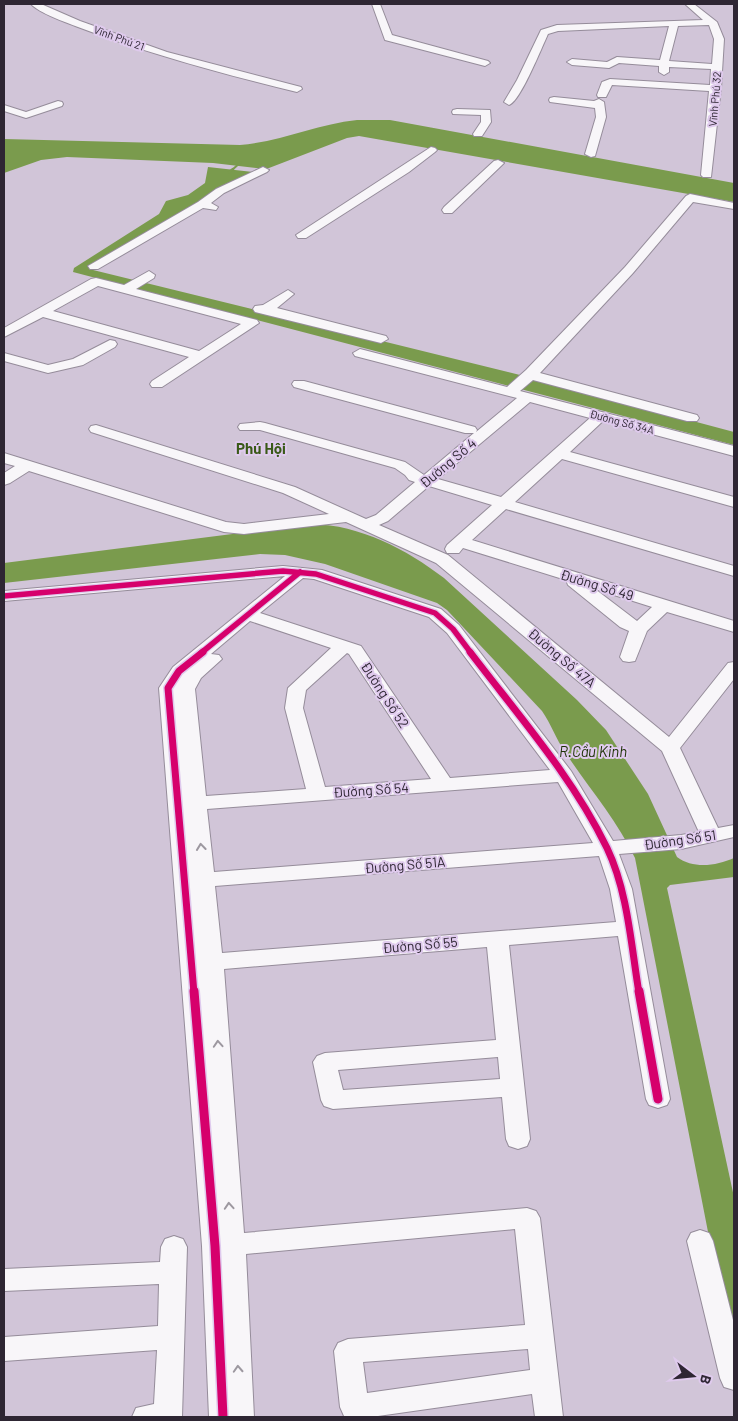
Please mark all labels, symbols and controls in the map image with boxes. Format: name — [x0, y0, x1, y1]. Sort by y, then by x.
street label: Vĩnh Phú 21 — [92, 22, 146, 53]
street label: Vĩnh Phú 32 — [706, 71, 723, 127]
street label: Đường Số 34A — [589, 407, 656, 436]
street label: Đường Số 4 — [416, 434, 479, 491]
district label: Phú Hội — [236, 439, 286, 457]
street label: Đường Số 49 — [558, 565, 636, 604]
street label: Đường Số 47A — [525, 624, 600, 691]
street label: Đường Số 52 — [358, 658, 413, 731]
water label: R.Cầu Kinh — [559, 742, 627, 760]
street label: Đường Số 54 — [333, 778, 409, 801]
street label: Đường Số 51 — [643, 826, 717, 853]
one-way arrow — [196, 843, 207, 851]
street label: Đường Số 51A — [364, 852, 447, 876]
street label: Đường Số 55 — [382, 933, 458, 956]
one-way arrow — [213, 1040, 224, 1048]
one-way arrow — [224, 1202, 235, 1210]
north arrow — [668, 1351, 718, 1401]
one-way arrow — [232, 1364, 243, 1372]
text: B — [697, 1373, 715, 1386]

